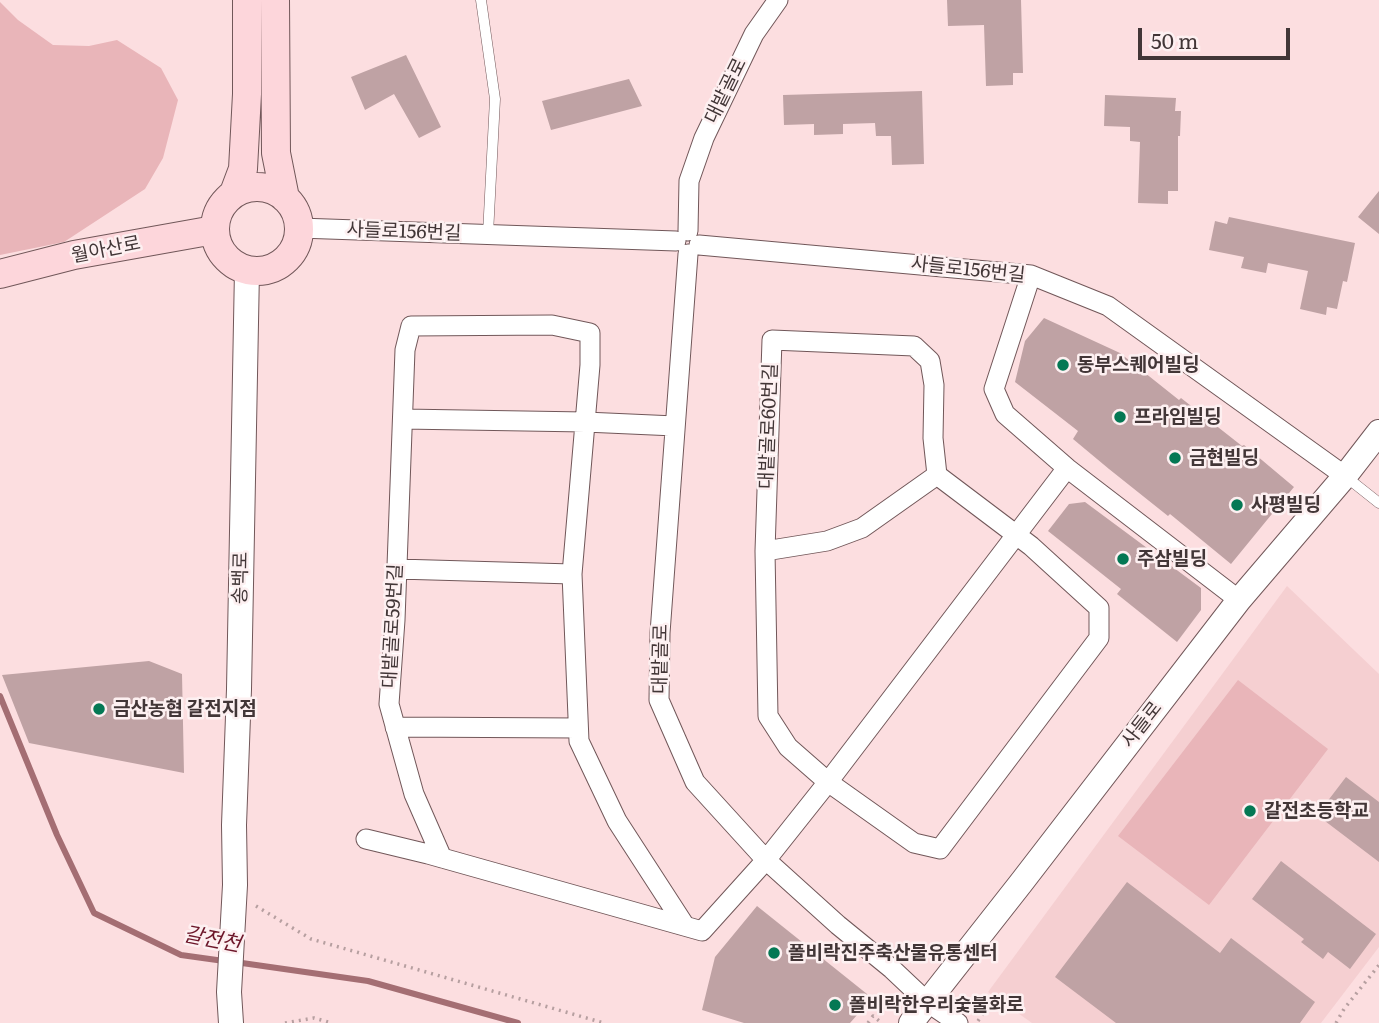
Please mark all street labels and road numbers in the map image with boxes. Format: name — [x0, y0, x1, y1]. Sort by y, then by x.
street label: 대밭골로 — [700, 55, 752, 127]
street label: 사들로156번길 — [346, 219, 462, 245]
street label: 월아산로 — [70, 232, 142, 268]
street label: 사들로156번길 — [910, 253, 1026, 287]
street label: 대밭골로60번길 — [755, 363, 783, 489]
street label: 송백로 — [229, 552, 253, 604]
street label: 대밭골로59번길 — [378, 563, 408, 689]
street label: 대밭골로 — [649, 624, 673, 694]
street label: 사들로 — [1117, 697, 1167, 753]

